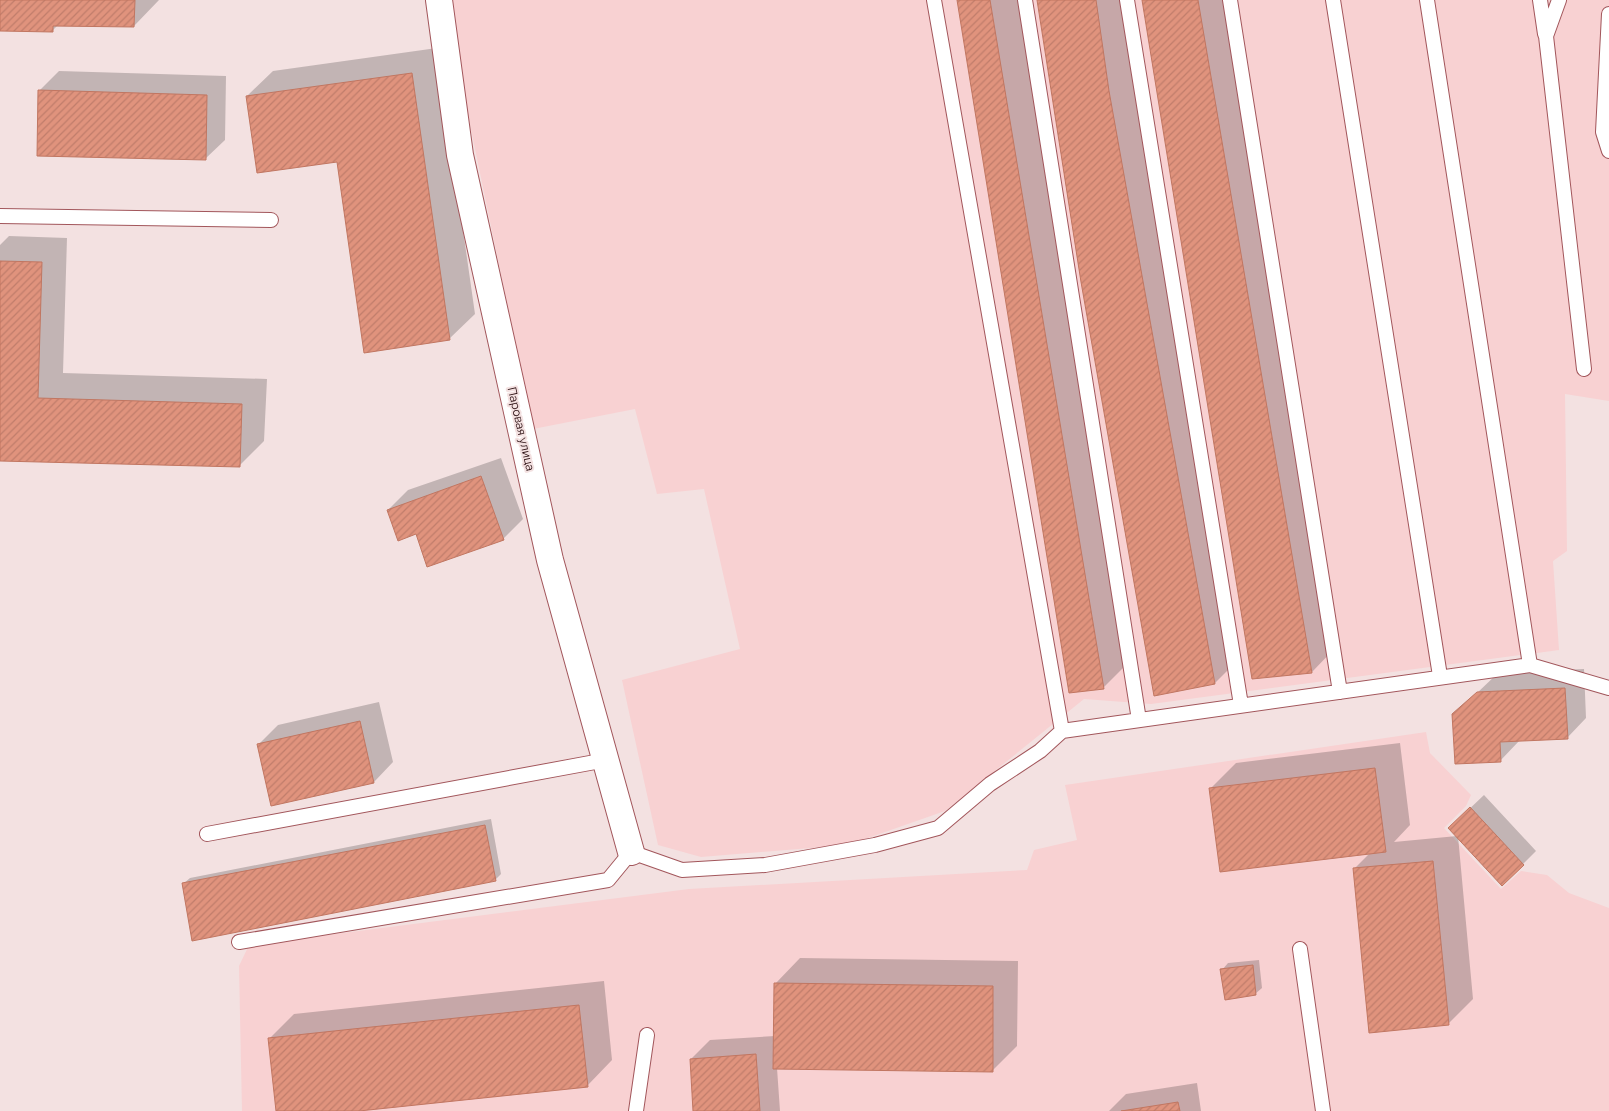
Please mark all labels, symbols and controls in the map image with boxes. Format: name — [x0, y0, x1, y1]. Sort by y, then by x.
street label: Паровая улица — [505, 386, 537, 472]

